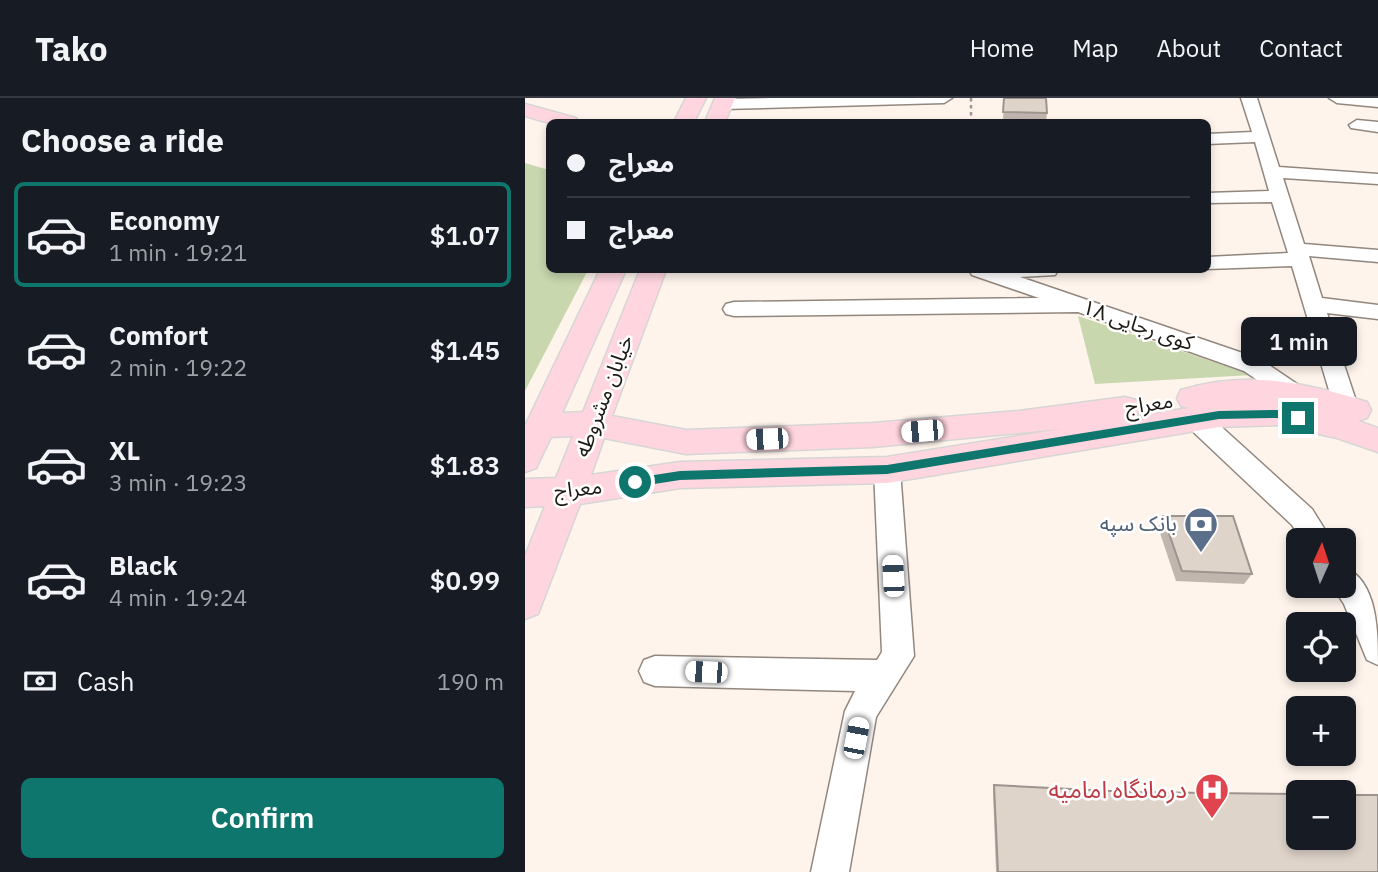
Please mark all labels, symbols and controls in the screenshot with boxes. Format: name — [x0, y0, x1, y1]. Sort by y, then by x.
text: Tako — [35, 27, 108, 70]
text: Home — [970, 32, 1034, 64]
text: Map — [1072, 32, 1118, 64]
text: About — [1156, 32, 1221, 64]
text: Contact — [1259, 32, 1343, 64]
text: Choose a ride — [21, 119, 224, 161]
text: معراج — [609, 145, 675, 179]
icon: car — [25, 203, 88, 266]
text: Economy — [109, 203, 220, 237]
text: معراج — [609, 212, 675, 246]
text: $1.07 — [430, 218, 500, 252]
text: 1 min · 19:21 — [109, 237, 247, 267]
street label: کوی رجایی ۱۸ — [1079, 292, 1198, 356]
callout: 1 min — [1240, 316, 1356, 366]
icon: car — [25, 318, 88, 381]
text: Comfort — [109, 318, 208, 352]
text: 1 min — [1269, 326, 1329, 356]
street label: خیابان مشروطه — [567, 331, 639, 461]
text: $1.45 — [430, 333, 500, 367]
text: 2 min · 19:22 — [109, 352, 247, 382]
street label: معراج — [1123, 386, 1175, 422]
route end — [1282, 402, 1314, 434]
car — [901, 419, 944, 443]
car — [746, 428, 789, 450]
icon: car — [25, 433, 88, 496]
text: XL — [109, 433, 140, 467]
text: $1.83 — [430, 448, 500, 482]
route start — [619, 466, 651, 498]
text: 3 min · 19:23 — [109, 467, 247, 497]
street label: معراج — [552, 472, 604, 506]
bank icon: بانک سپه — [1182, 505, 1220, 554]
place label: بانک سپه — [1100, 509, 1177, 537]
north arrow — [1286, 528, 1356, 598]
map controls — [1286, 528, 1356, 850]
icon: car — [25, 548, 88, 611]
text: Black — [109, 548, 177, 582]
car — [882, 554, 905, 598]
text: $0.99 — [430, 563, 500, 597]
text: 4 min · 19:24 — [109, 582, 247, 612]
button: locate — [1286, 612, 1356, 682]
car — [685, 661, 728, 683]
icon: cash — [21, 662, 59, 700]
text: Cash — [77, 664, 134, 698]
text: 190 m — [437, 666, 504, 696]
button: + — [1286, 696, 1356, 766]
car — [842, 715, 871, 761]
hospital icon: درمانگاه امامیه — [1193, 771, 1231, 820]
place label: درمانگاه امامیه — [1049, 773, 1187, 805]
button: Confirm — [21, 778, 504, 858]
button: − — [1286, 780, 1356, 850]

